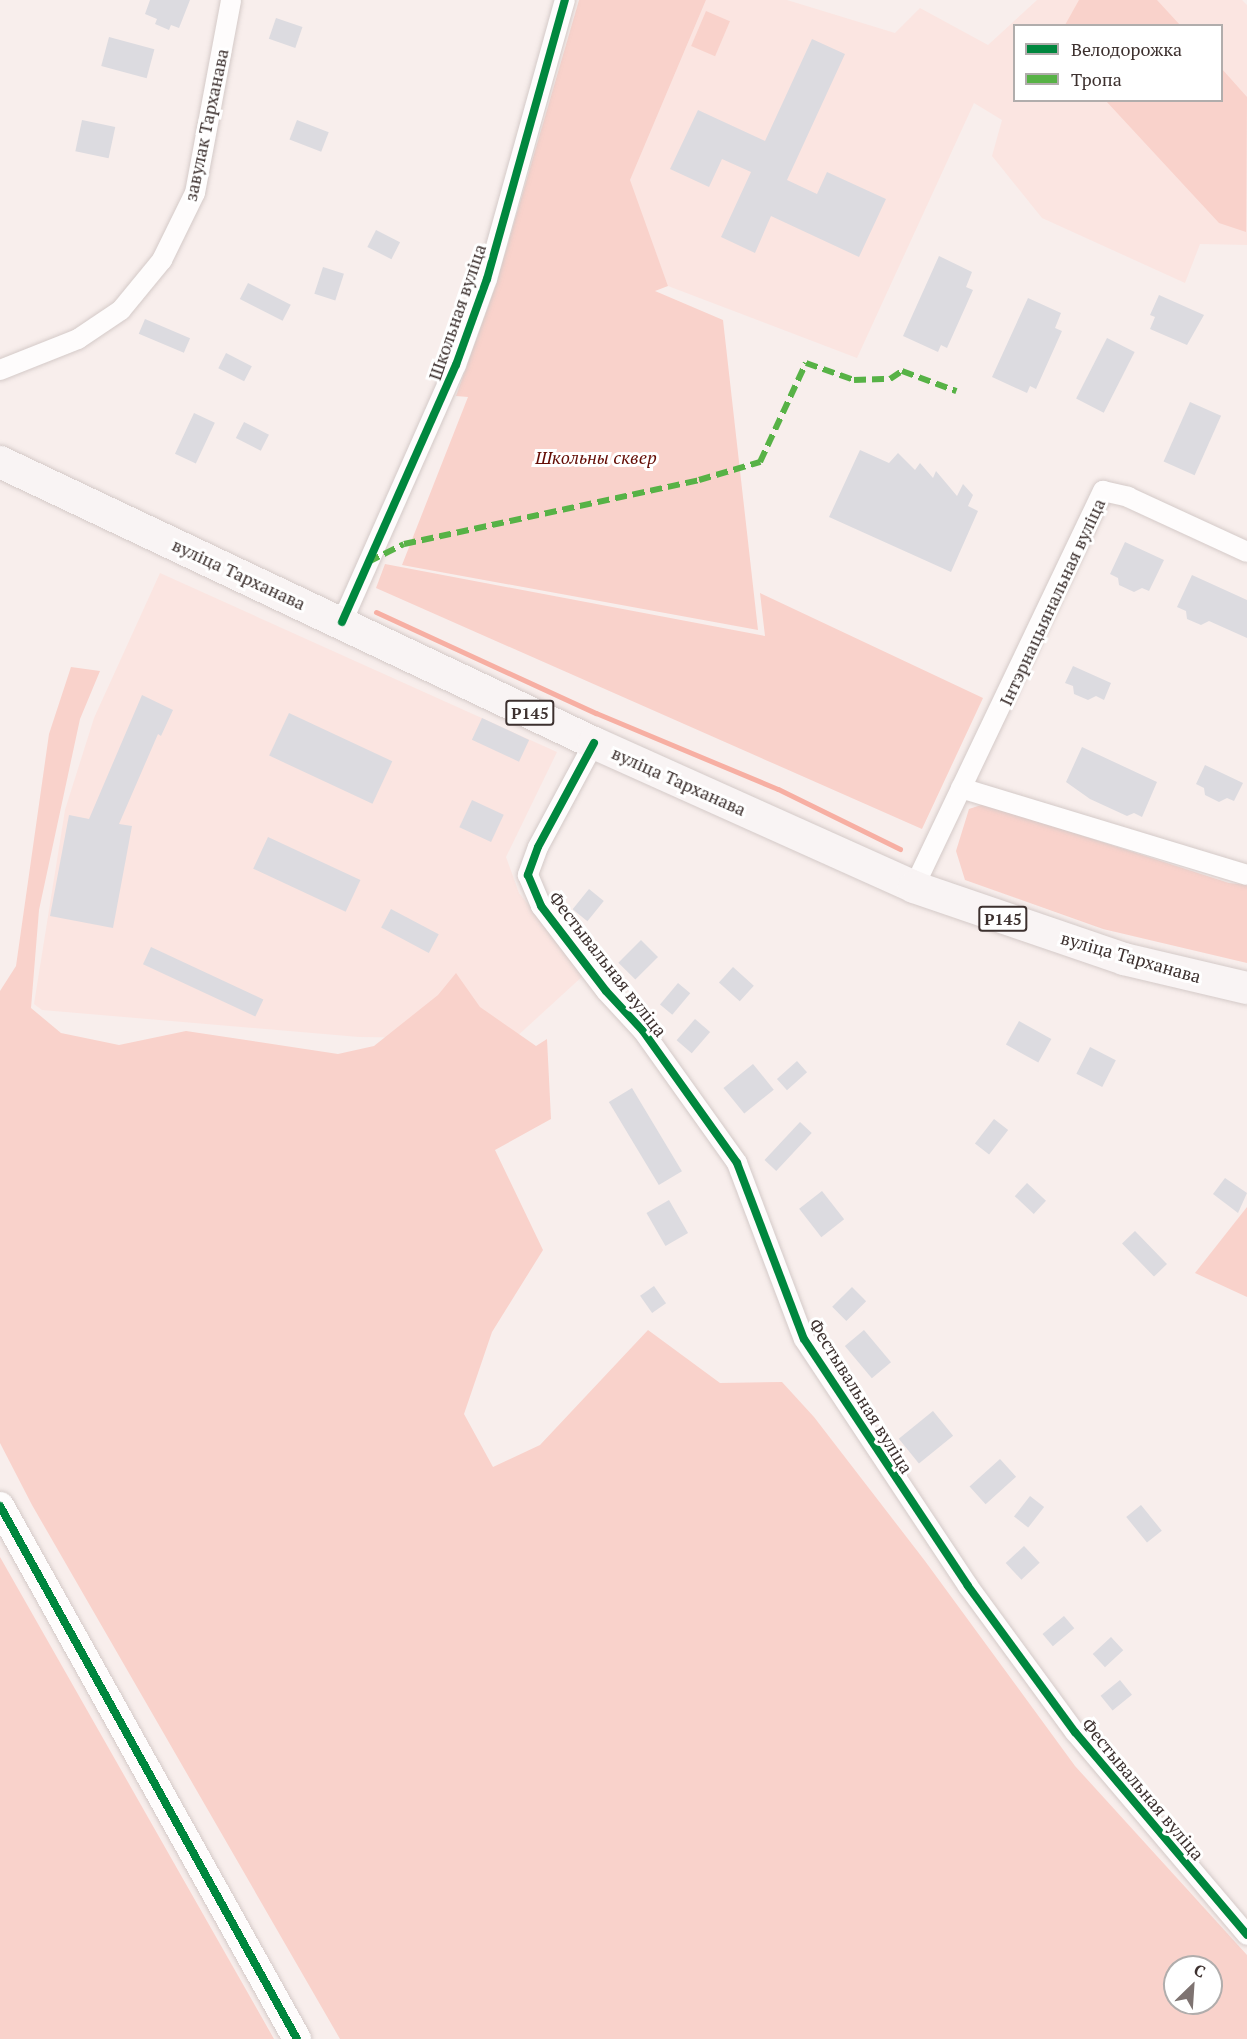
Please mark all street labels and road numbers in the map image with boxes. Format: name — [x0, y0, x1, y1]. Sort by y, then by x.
street label: завулак Тарханава — [179, 47, 233, 203]
street label: Школьная вуліца — [424, 241, 490, 383]
street label: Інтэрнацыянальная вуліца — [994, 495, 1110, 709]
street label: вуліца Тарханава — [169, 534, 309, 614]
road number: Р145 — [504, 700, 556, 726]
street label: вуліца Тарханава — [609, 742, 749, 820]
street label: Фестывальная вуліца — [544, 887, 672, 1041]
road number: Р145 — [978, 906, 1028, 932]
street label: вуліца Тарханава — [1058, 927, 1204, 987]
street label: Фестывальная вуліца — [804, 1315, 918, 1477]
street label: Фестывальная вуліца — [1077, 1714, 1209, 1864]

